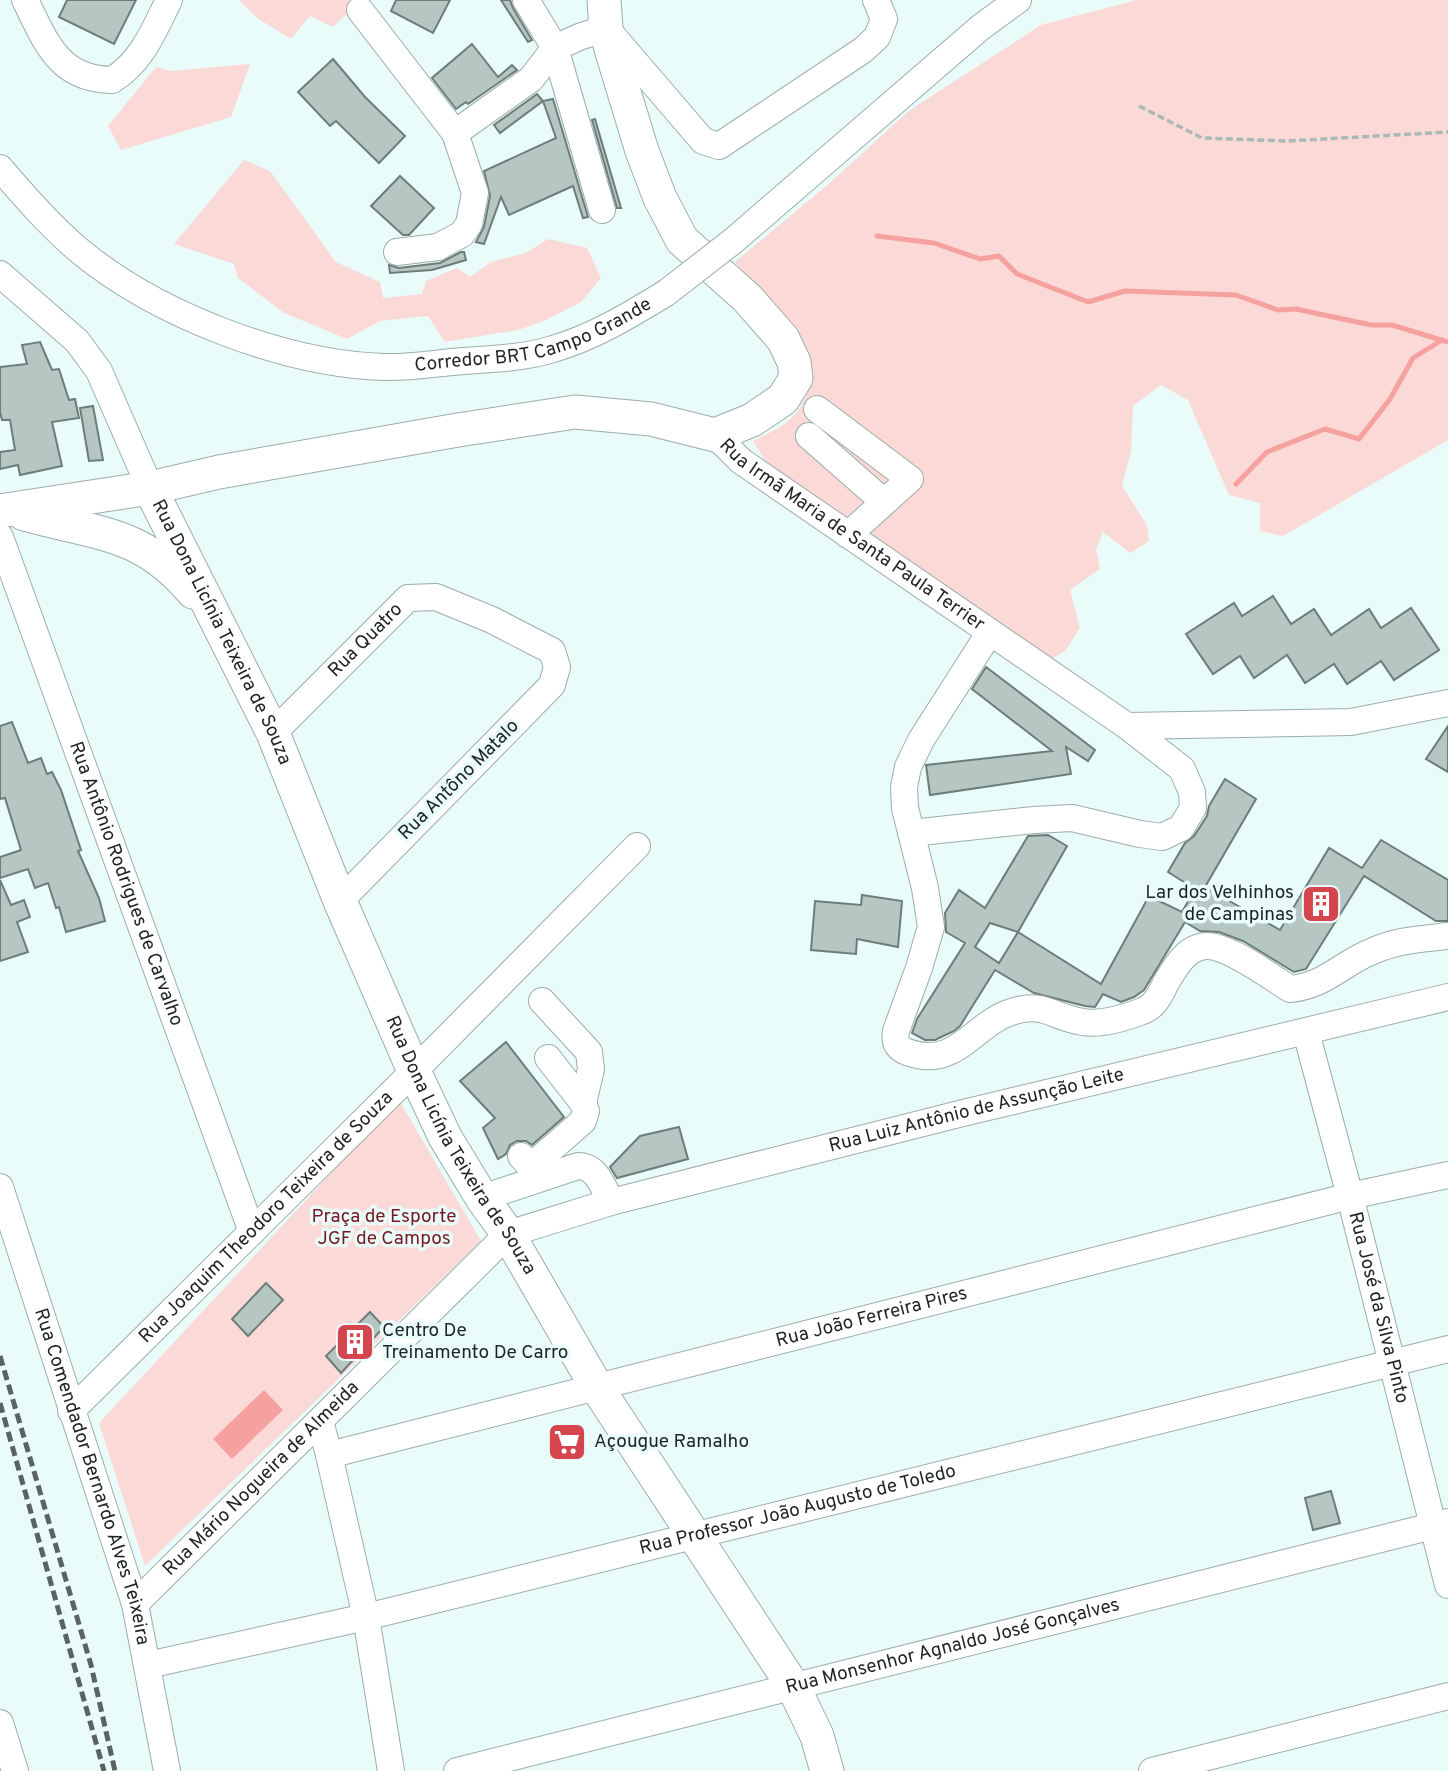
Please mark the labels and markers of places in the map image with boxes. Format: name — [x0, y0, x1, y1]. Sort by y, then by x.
place label: Lar dos Velhinhos de Campinas — [1145, 881, 1294, 927]
building icon: Lar dos Velhinhos de Campinas — [1300, 883, 1342, 925]
place label: Centro De Treinamento De Carro — [382, 1319, 568, 1365]
building icon: Centro De Treinamento De Carro — [334, 1321, 376, 1363]
supermarket icon: Açougue Ramalho — [546, 1421, 588, 1463]
place label: Açougue Ramalho — [594, 1430, 749, 1454]

